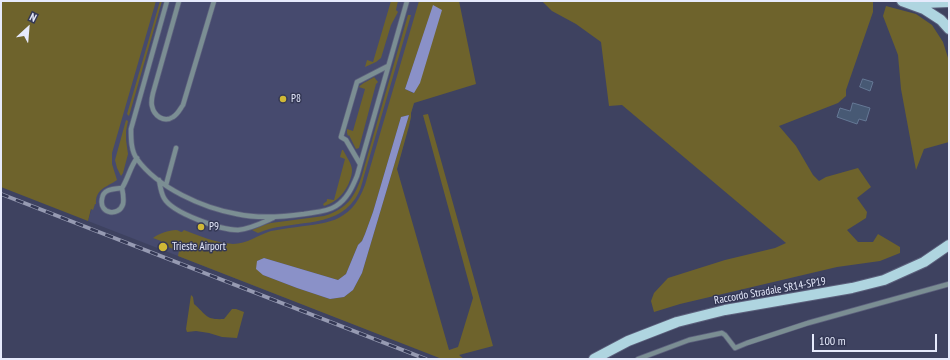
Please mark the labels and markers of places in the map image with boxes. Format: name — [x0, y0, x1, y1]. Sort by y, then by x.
place label: P8 — [291, 92, 301, 106]
marker: P8 — [278, 94, 288, 104]
place label: P9 — [209, 220, 219, 234]
marker: P9 — [196, 222, 206, 232]
place label: Trieste Airport — [172, 240, 226, 254]
marker: Trieste Airport — [157, 241, 169, 253]

